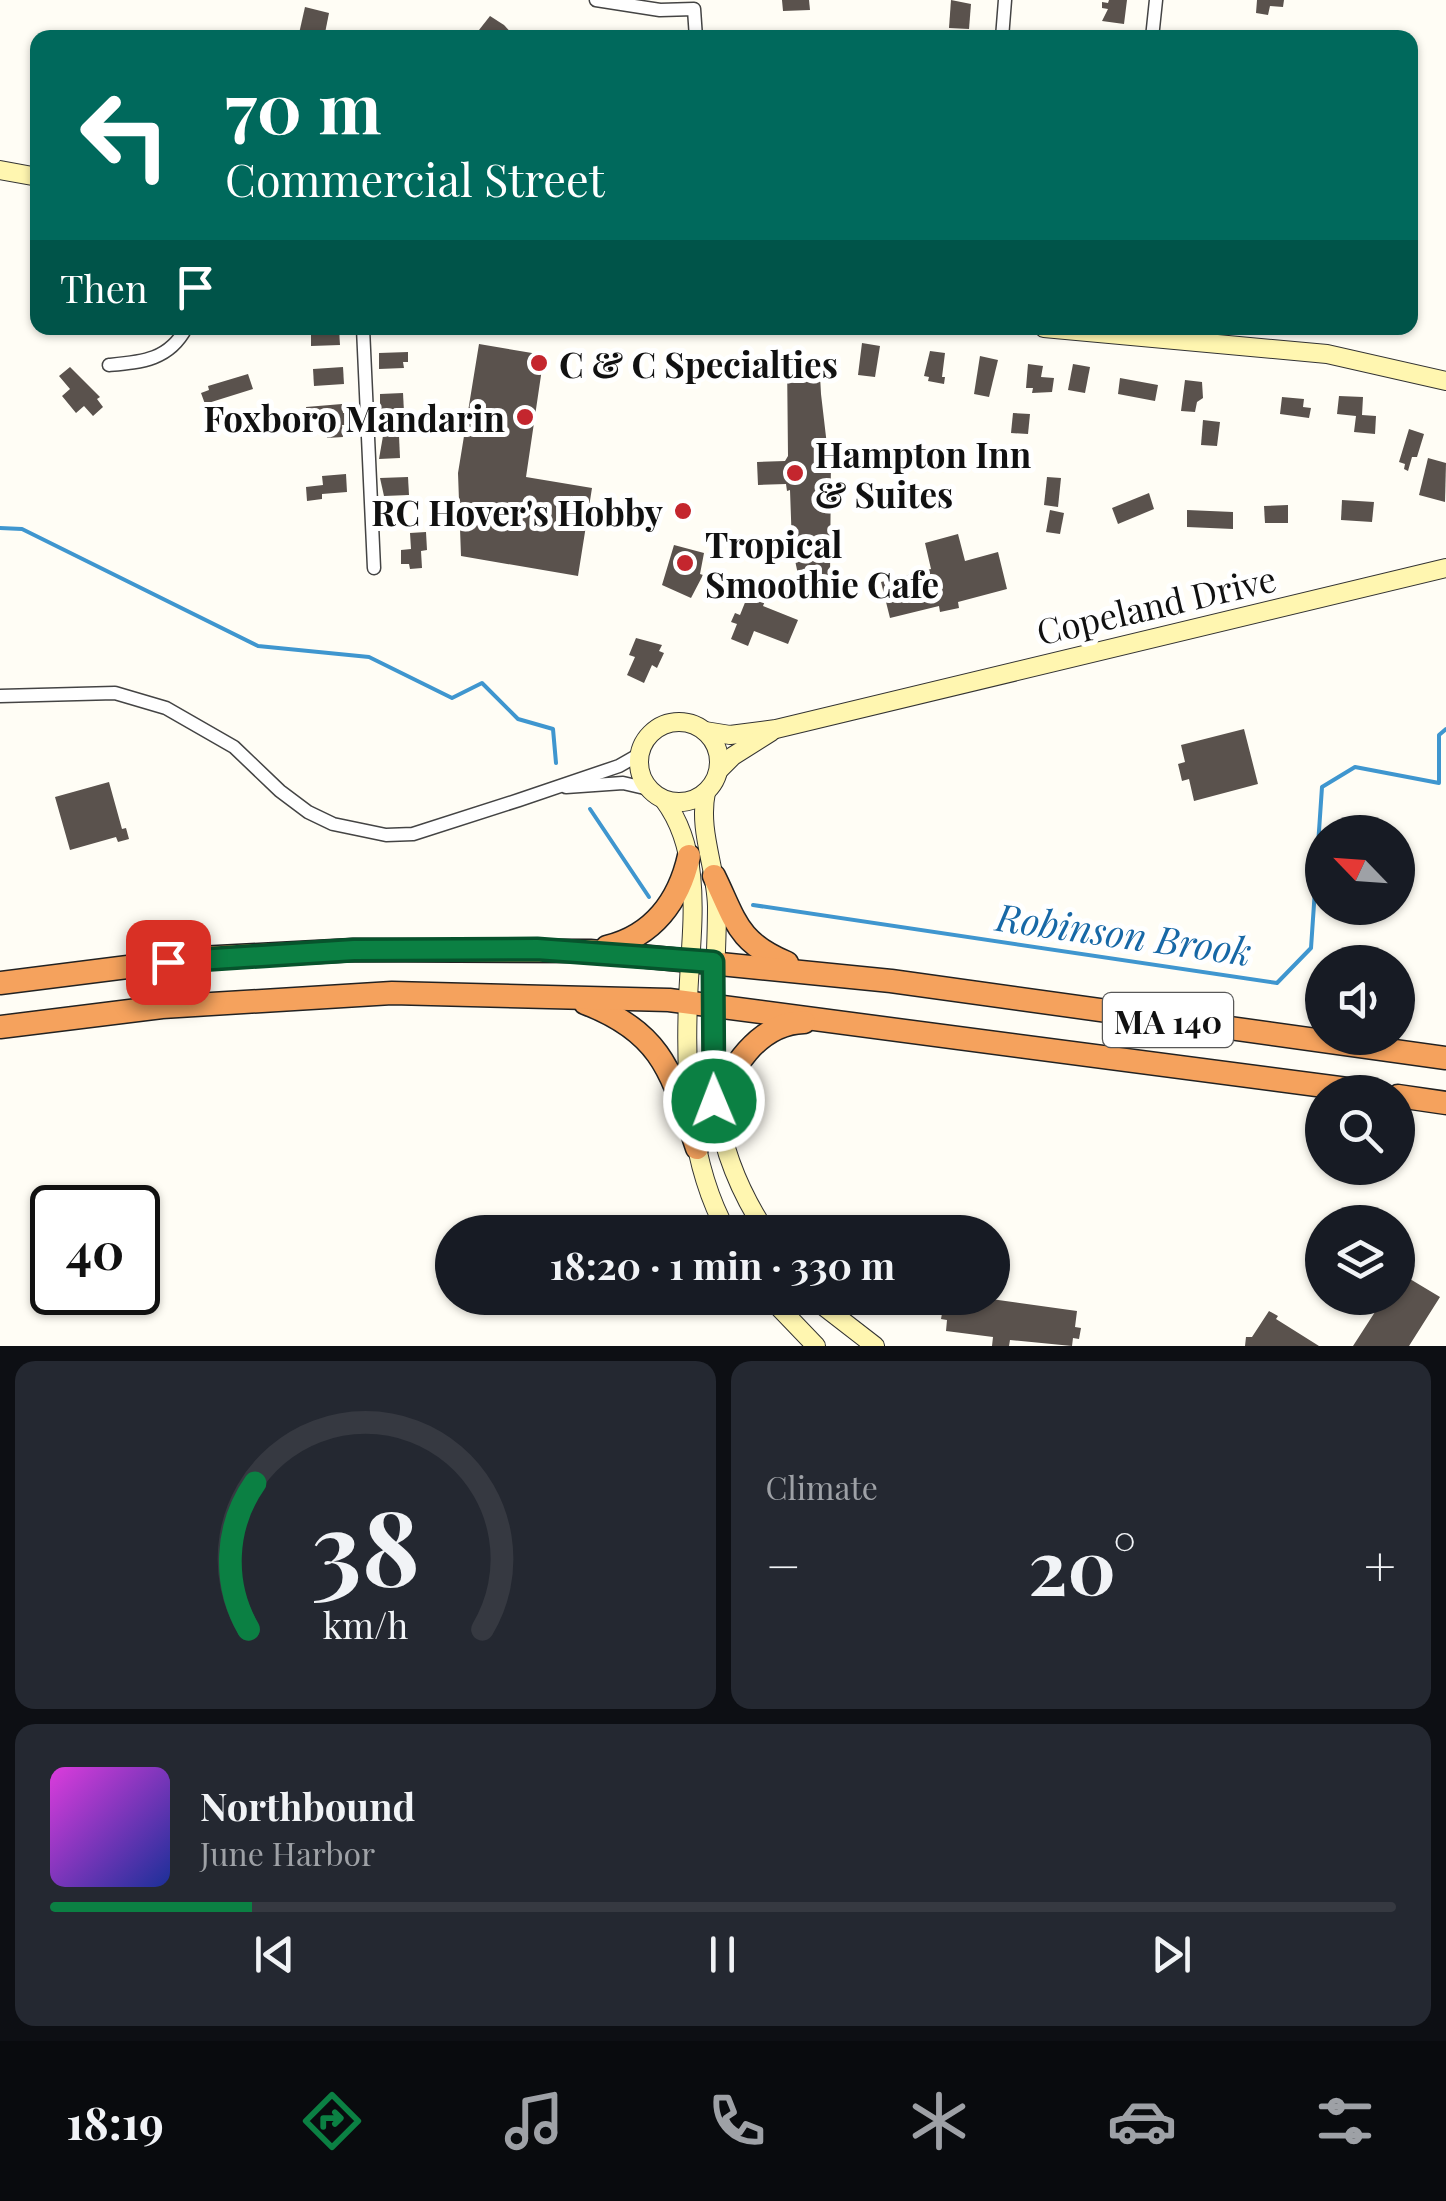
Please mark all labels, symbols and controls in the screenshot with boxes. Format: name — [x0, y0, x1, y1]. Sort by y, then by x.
text: 70 m — [225, 58, 382, 152]
icon: left — [60, 70, 190, 200]
text: Commercial Street — [225, 148, 605, 208]
icon: arrive — [168, 260, 223, 315]
text: Then — [60, 262, 148, 313]
place label: C & C Specialties — [559, 340, 838, 387]
marker: C & C Specialties — [528, 352, 550, 374]
place label: Foxboro Mandarin — [203, 394, 506, 441]
marker: Foxboro Mandarin — [514, 406, 536, 428]
place label: Hampton Inn & Suites — [815, 430, 1032, 517]
marker: Hampton Inn & Suites — [784, 462, 806, 484]
place label: RC Hover's Hobby — [371, 488, 663, 535]
marker: RC Hover's Hobby — [672, 500, 694, 522]
place label: Tropical Smoothie Cafe — [705, 520, 939, 607]
marker: Tropical Smoothie Cafe — [674, 552, 696, 574]
street label: Copeland Drive — [1032, 554, 1280, 654]
north arrow — [1305, 815, 1415, 925]
map controls — [1305, 815, 1415, 1315]
water label: Robinson Brook — [991, 890, 1255, 976]
pin — [126, 920, 211, 1005]
icon: arrive — [141, 935, 196, 990]
button: sound — [1305, 945, 1415, 1055]
road number: MA 140 — [1103, 993, 1233, 1047]
position arrow — [662, 1049, 766, 1153]
button: search — [1305, 1075, 1415, 1185]
speed limit sign: 40 — [30, 1185, 160, 1315]
button: layers — [1305, 1205, 1415, 1315]
text: 18:20 · 1 min · 330 m — [550, 1239, 895, 1290]
text: Climate — [766, 1465, 878, 1508]
text: 38 — [311, 1474, 420, 1613]
text: 20° — [1028, 1514, 1136, 1614]
text: − — [766, 1527, 801, 1601]
text: + — [1364, 1527, 1396, 1601]
text: km/h — [322, 1600, 408, 1648]
text: Northbound — [200, 1780, 415, 1831]
text: June Harbor — [200, 1831, 375, 1874]
icon: previous — [247, 1927, 302, 1982]
icon: pause — [695, 1927, 750, 1982]
icon: next — [1144, 1927, 1199, 1982]
icon: directions — [297, 2086, 367, 2156]
icon: music — [499, 2086, 569, 2156]
icon: phone — [702, 2086, 772, 2156]
icon: climate — [904, 2086, 974, 2156]
icon: car — [1107, 2086, 1177, 2156]
icon: filters — [1310, 2086, 1380, 2156]
text: 18:19 — [66, 2091, 164, 2151]

